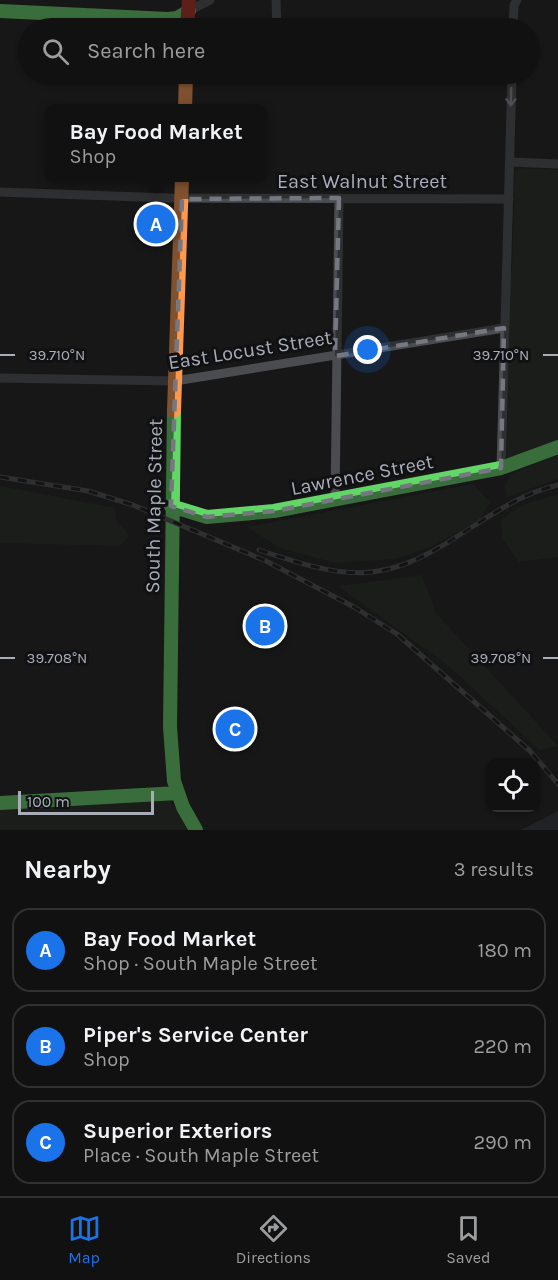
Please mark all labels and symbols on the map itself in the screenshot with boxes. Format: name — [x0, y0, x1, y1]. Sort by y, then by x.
one-way arrow — [505, 86, 517, 106]
street label: East Walnut Street — [277, 170, 448, 193]
pin: A — [136, 202, 176, 246]
street label: East Locust Street — [167, 326, 334, 374]
your location — [353, 335, 382, 364]
text: 39.710°N — [29, 346, 85, 364]
text: 39.710°N — [473, 346, 529, 364]
street label: South Maple Street — [141, 418, 167, 594]
street label: Lawrence Street — [289, 450, 436, 500]
pin: B — [246, 604, 284, 648]
text: 39.708°N — [27, 649, 87, 667]
text: 39.708°N — [471, 649, 531, 667]
pin: C — [216, 706, 254, 752]
scale bar — [18, 788, 154, 816]

